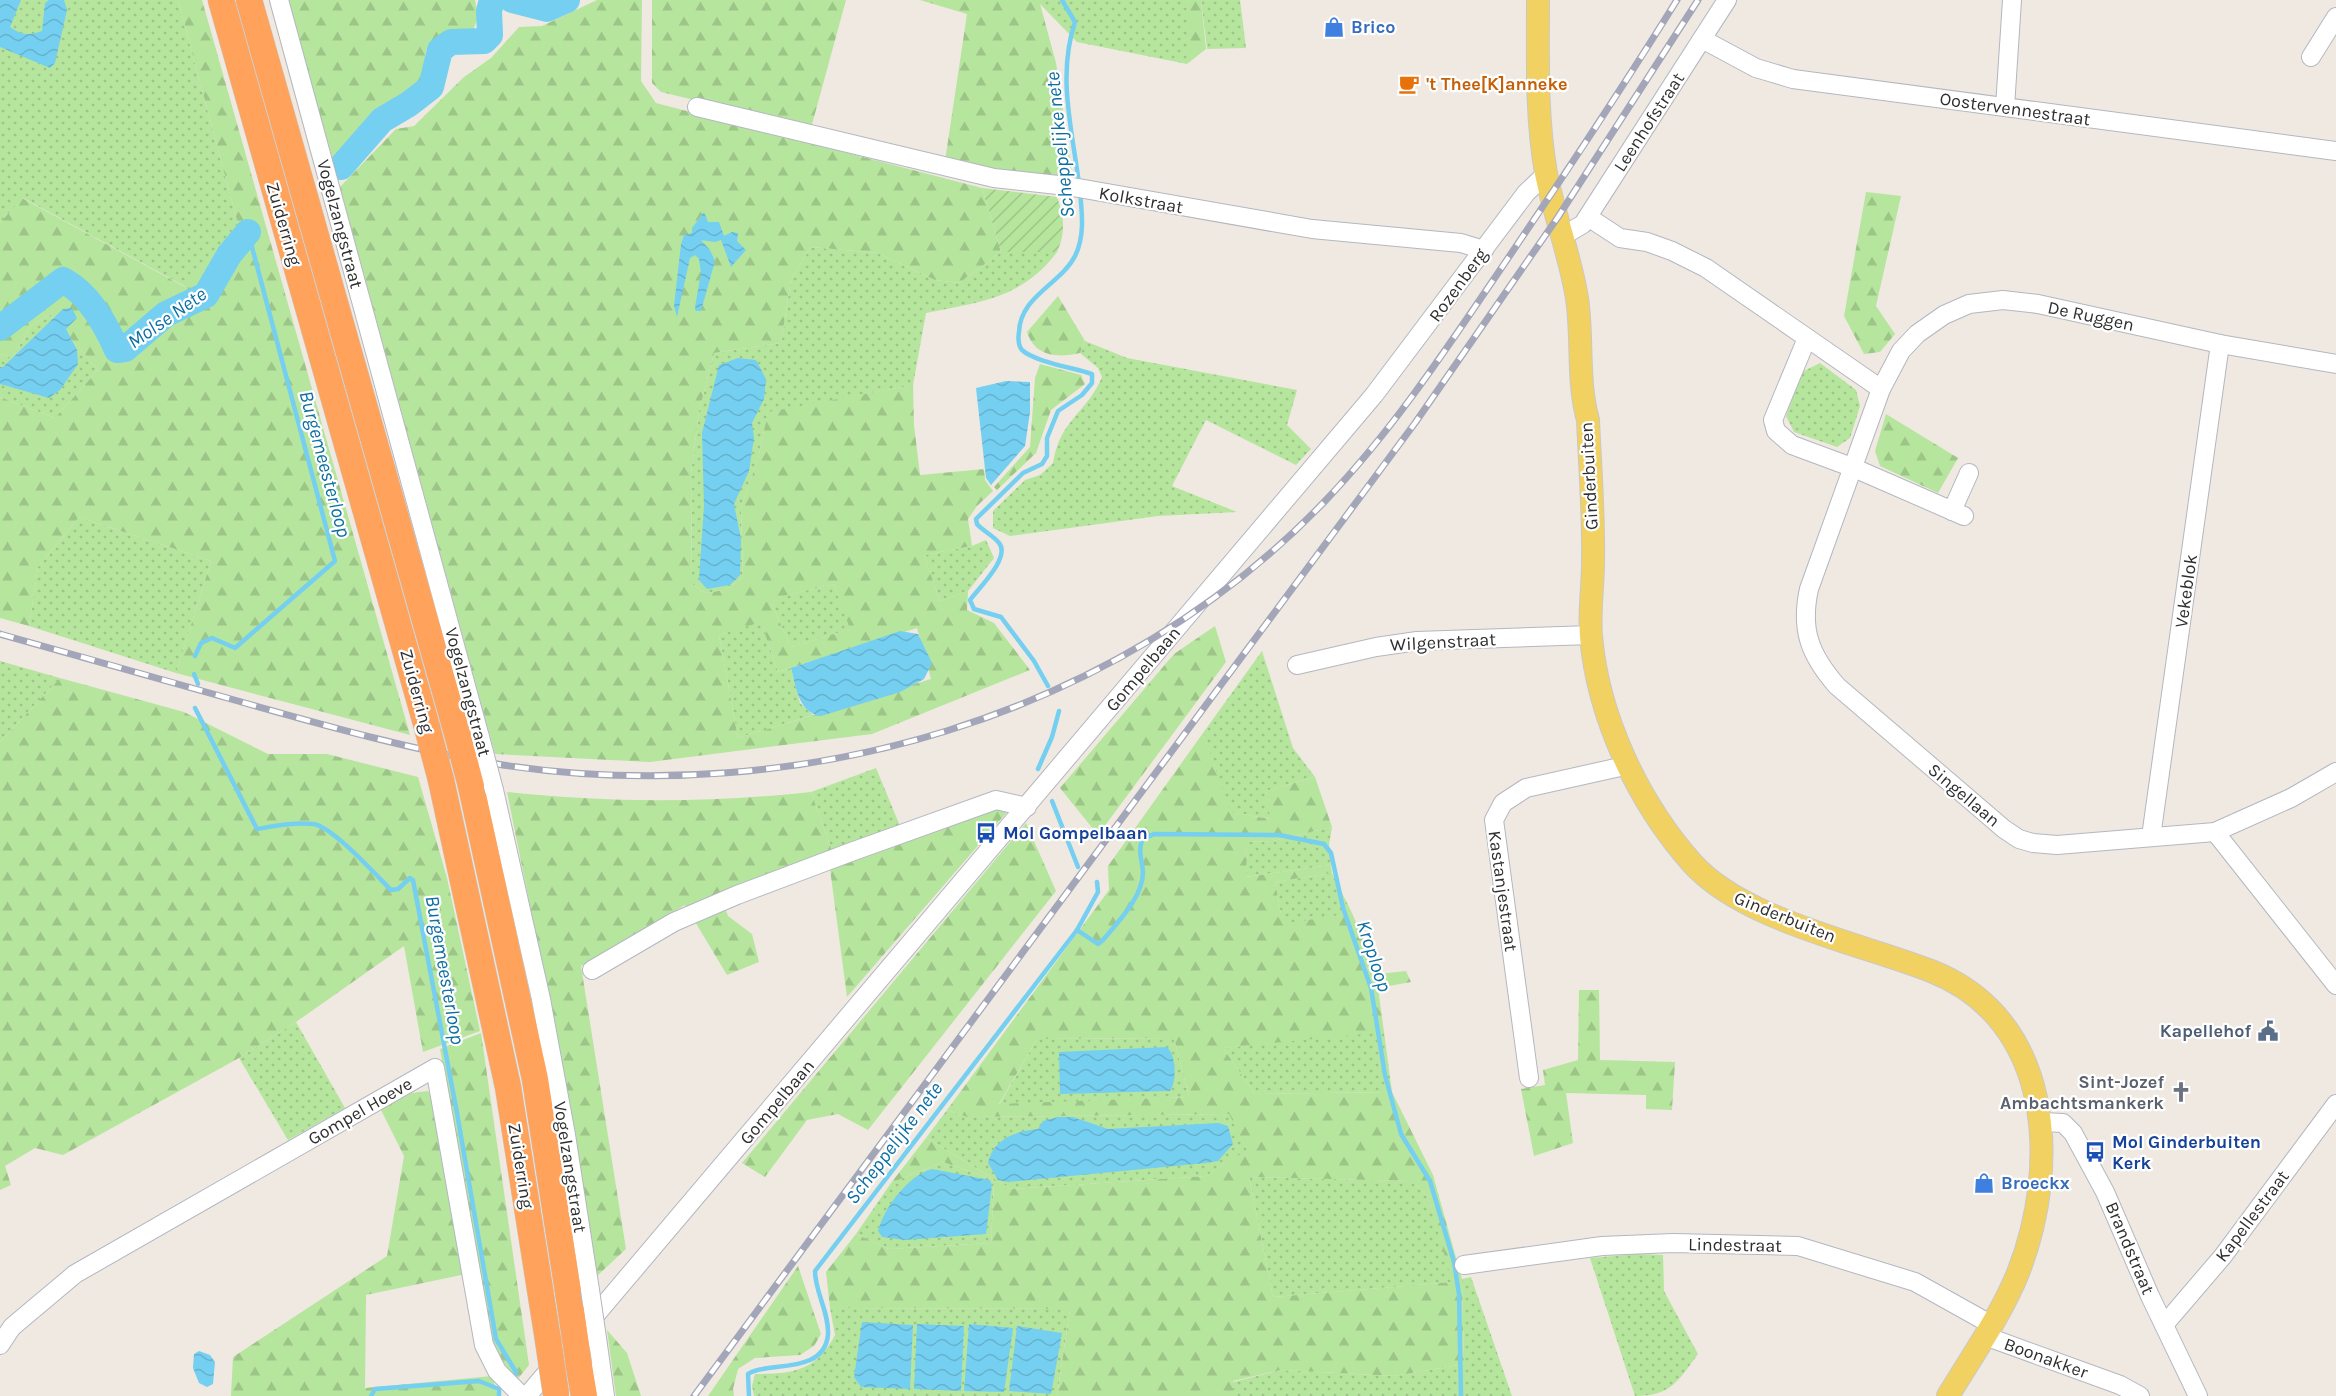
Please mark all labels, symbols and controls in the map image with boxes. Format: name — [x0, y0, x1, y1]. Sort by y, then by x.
shop icon: Brico — [1322, 15, 1346, 39]
place label: Brico — [1351, 16, 1395, 38]
street label: Leenhofstraat — [1609, 68, 1689, 176]
water label: Scheppelijke nete — [1041, 71, 1079, 219]
cafe icon: 't Thee[K]anneke — [1397, 72, 1421, 96]
place label: 't Thee[K]anneke — [1426, 73, 1568, 95]
street label: Oostervennestraat — [1938, 88, 2092, 131]
street label: Vogelzangstraat — [312, 157, 368, 291]
street label: Zuiderring — [262, 180, 306, 268]
street label: Kolkstraat — [1097, 182, 1185, 218]
street label: Rozenberg — [1424, 244, 1492, 326]
water label: Molse Nete — [123, 283, 211, 353]
street label: De Ruggen — [2046, 296, 2136, 336]
water label: Burgemeesterloop — [294, 388, 356, 540]
street label: Ginderbuiten — [1575, 421, 1603, 531]
street label: Vekeblok — [2170, 553, 2202, 629]
street label: Gompelbaan — [1101, 622, 1185, 716]
street label: Vogelzangstraat — [440, 625, 496, 759]
street label: Wilgenstraat — [1389, 628, 1497, 656]
street label: Zuiderring — [395, 647, 439, 735]
street label: Singellaan — [1923, 759, 2005, 831]
bus stop icon: Mol Gompelbaan — [974, 821, 998, 845]
place label: Mol Gompelbaan — [1003, 822, 1148, 844]
street label: Kastanjestraat — [1484, 829, 1522, 953]
street label: Ginderbuiten — [1731, 887, 1839, 947]
water label: Burgemeesterloop — [421, 894, 469, 1047]
water label: Kroploop — [1352, 917, 1396, 995]
public building icon: Kapellehof — [2256, 1019, 2280, 1043]
place label: Kapellehof — [2160, 1020, 2251, 1042]
street label: Gompelbaan — [735, 1055, 819, 1149]
place label: Sint-Jozef Ambachtsmankerk — [2000, 1071, 2164, 1114]
street label: Gompel Hoeve — [304, 1072, 416, 1150]
water label: Scheppelijke nete — [841, 1077, 947, 1209]
church icon: Sint-Jozef Ambachtsmankerk — [2169, 1080, 2193, 1104]
street label: Vogelzangstraat — [549, 1100, 591, 1234]
street label: Zuiderring — [503, 1122, 539, 1210]
place label: Mol Ginderbuiten Kerk — [2112, 1131, 2261, 1174]
bus stop icon: Mol Ginderbuiten Kerk — [2083, 1140, 2107, 1164]
street label: Kapellestraat — [2210, 1166, 2294, 1266]
shop icon: Broeckx — [1972, 1171, 1996, 1195]
place label: Broeckx — [2001, 1172, 2070, 1194]
street label: Brandstraat — [2101, 1198, 2159, 1298]
street label: Lindestraat — [1688, 1233, 1782, 1257]
street label: Boonakker — [2001, 1333, 2091, 1383]

